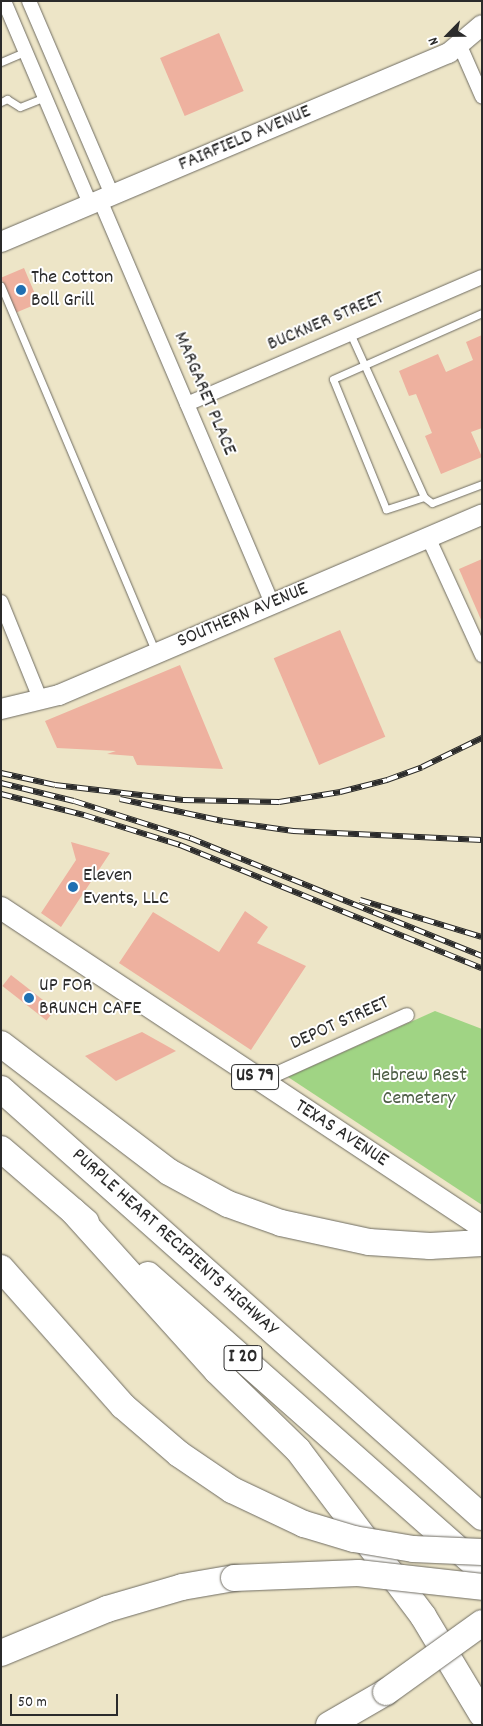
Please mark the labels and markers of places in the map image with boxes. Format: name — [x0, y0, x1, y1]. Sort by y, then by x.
place label: The Cotton Boll Grill — [31, 266, 113, 313]
marker: The Cotton Boll Grill — [15, 284, 27, 296]
place label: Eleven Events, LLC — [83, 864, 169, 911]
marker: Eleven Events, LLC — [67, 881, 79, 893]
place label: UP FOR BRUNCH CAFE — [39, 974, 141, 1021]
marker: UP FOR BRUNCH CAFE — [23, 992, 35, 1004]

